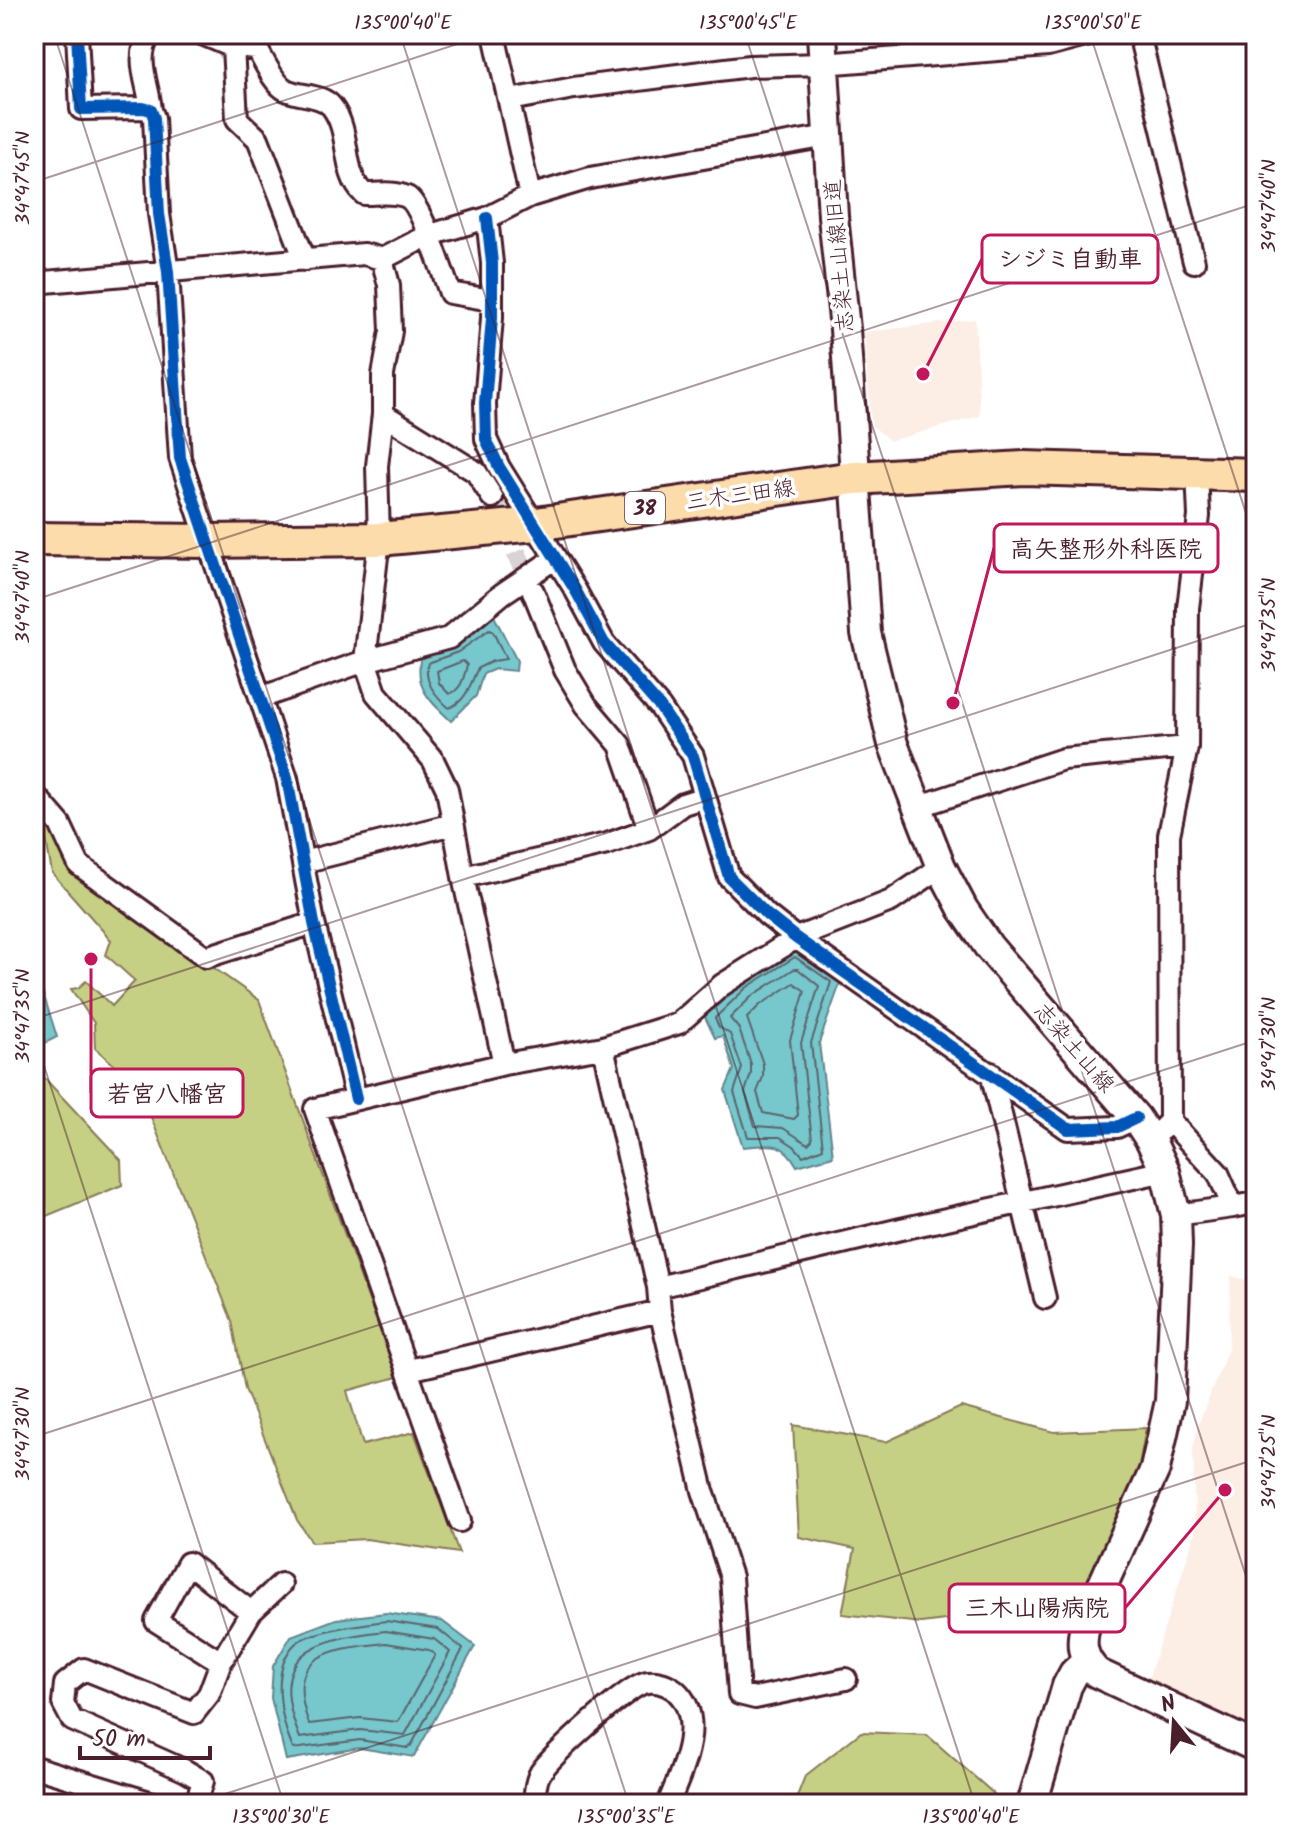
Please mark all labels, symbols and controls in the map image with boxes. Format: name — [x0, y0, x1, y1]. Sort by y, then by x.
text: 135°00'40"E — [354, 8, 453, 40]
text: 135°00'45"E — [699, 8, 798, 40]
text: 135°00'50"E — [1044, 8, 1143, 40]
text: 34°47'45"N — [8, 131, 40, 225]
text: 34°47'40"N — [1254, 159, 1286, 253]
street label: 志染土山線旧道 — [816, 178, 865, 334]
callout: シジミ自動車 — [982, 235, 1158, 283]
text: シジミ自動車 — [998, 241, 1142, 280]
street label: 三木三田線 — [683, 471, 797, 521]
road number: 38 — [625, 492, 665, 524]
callout: 高矢整形外科医院 — [994, 524, 1218, 572]
text: 高矢整形外科医院 — [1010, 531, 1202, 570]
text: 34°47'40"N — [8, 550, 40, 644]
text: 34°47'35"N — [1254, 578, 1286, 672]
text: 34°47'35"N — [8, 969, 40, 1063]
street label: 志染土山線 — [1024, 996, 1122, 1102]
text: 34°47'30"N — [1254, 997, 1286, 1091]
callout: 若宮八幡宮 — [91, 1069, 243, 1117]
text: 若宮八幡宮 — [107, 1076, 227, 1115]
text: 34°47'30"N — [8, 1387, 40, 1481]
text: 34°47'25"N — [1254, 1415, 1286, 1509]
callout: 三木山陽病院 — [949, 1584, 1125, 1632]
text: 三木山陽病院 — [965, 1590, 1109, 1629]
north arrow — [1134, 1682, 1214, 1762]
text: N — [1157, 1687, 1181, 1724]
scale bar — [80, 1710, 210, 1760]
text: 50 m — [92, 1720, 146, 1759]
text: 135°00'30"E — [232, 1802, 331, 1834]
text: 135°00'35"E — [577, 1802, 677, 1834]
text: 135°00'40"E — [922, 1802, 1021, 1834]

